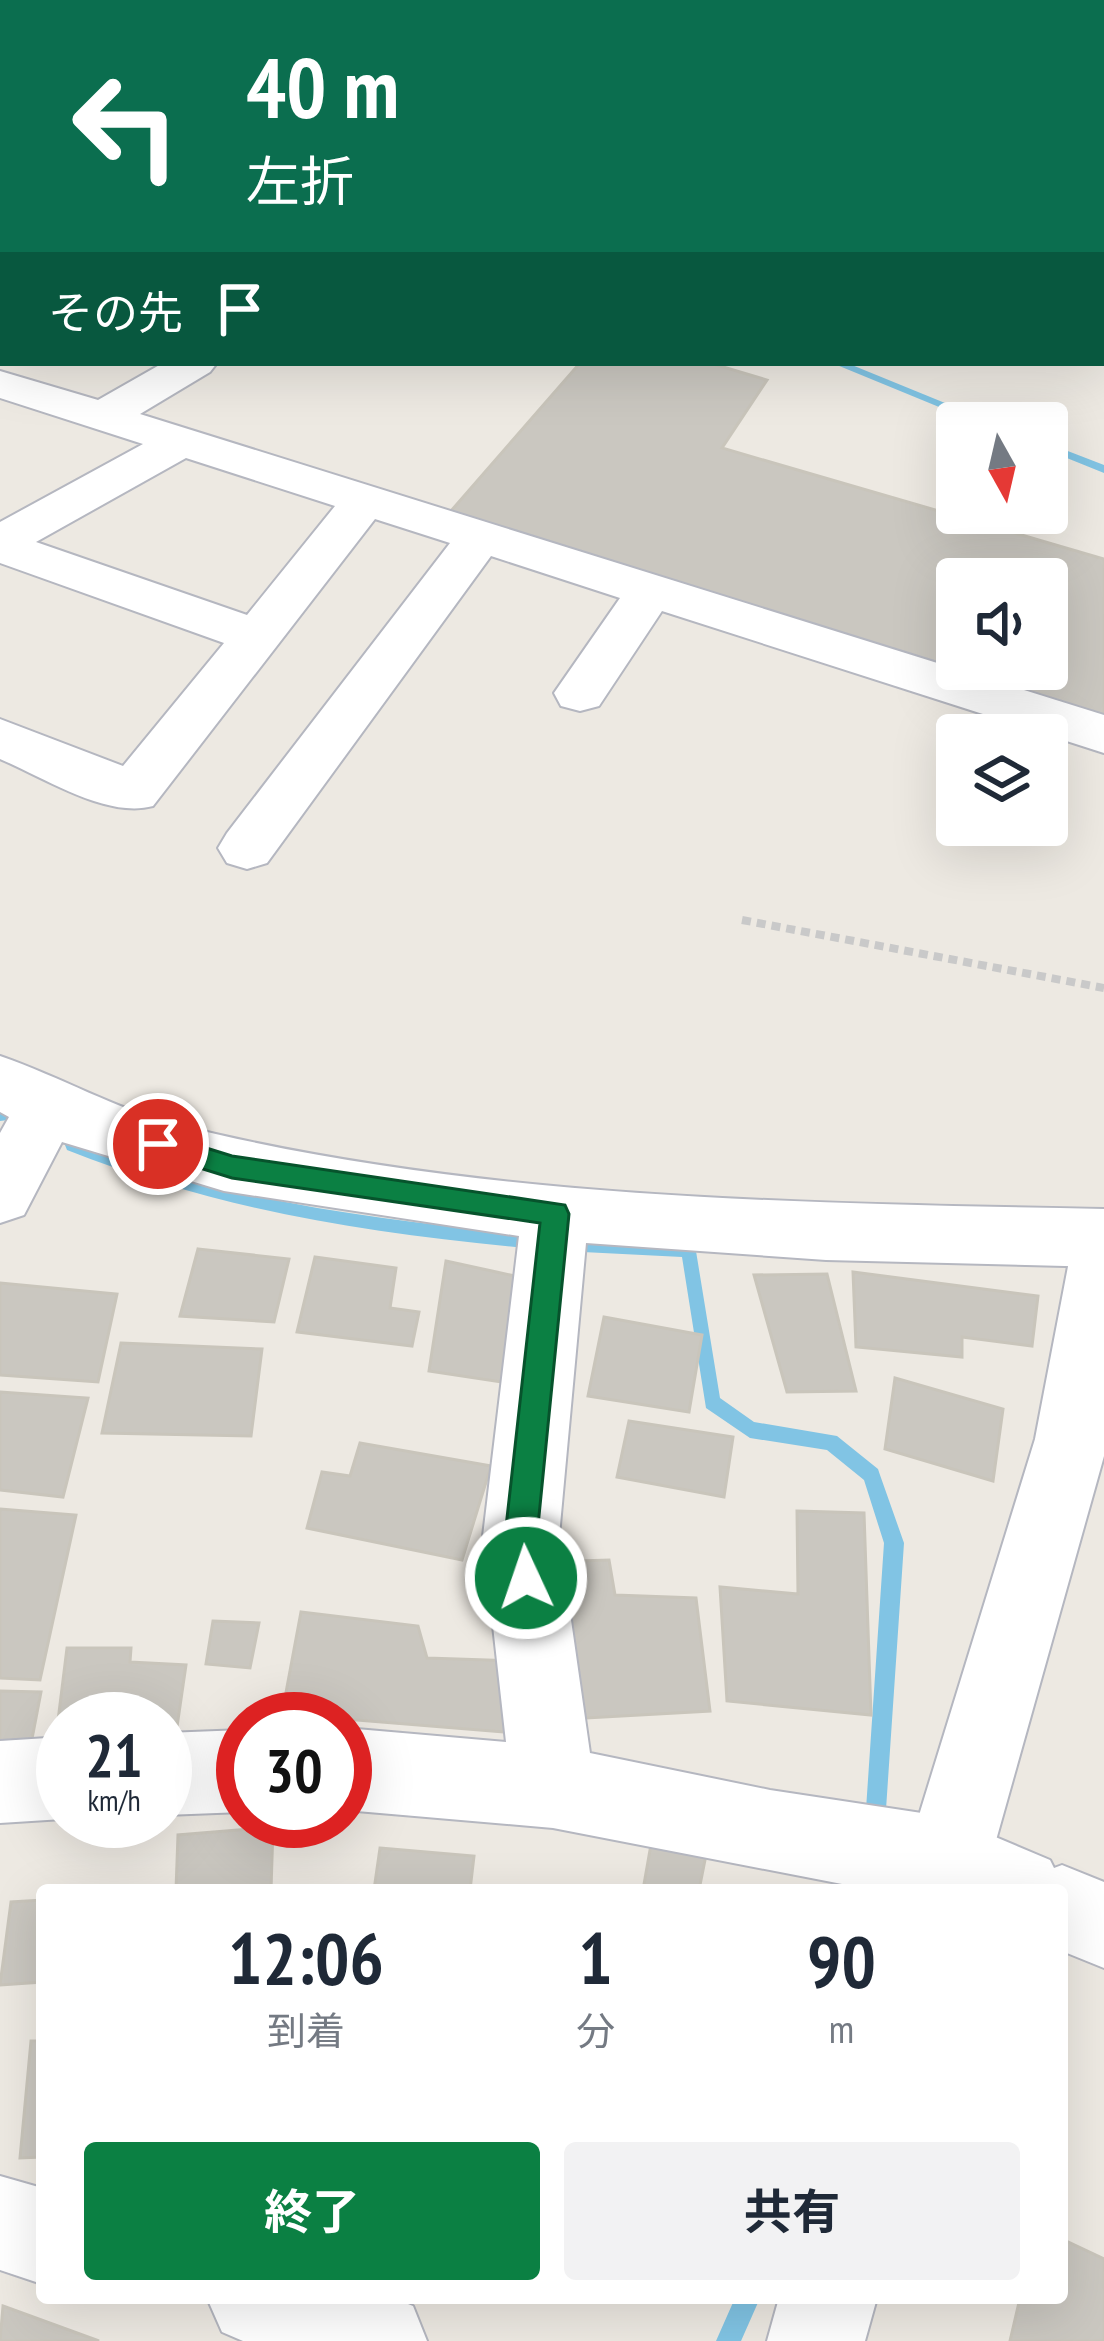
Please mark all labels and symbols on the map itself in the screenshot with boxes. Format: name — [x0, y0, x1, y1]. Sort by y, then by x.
north arrow — [936, 402, 1068, 534]
pin — [107, 1093, 209, 1195]
position arrow — [463, 1515, 589, 1641]
speed limit sign: 30 — [216, 1692, 372, 1848]

